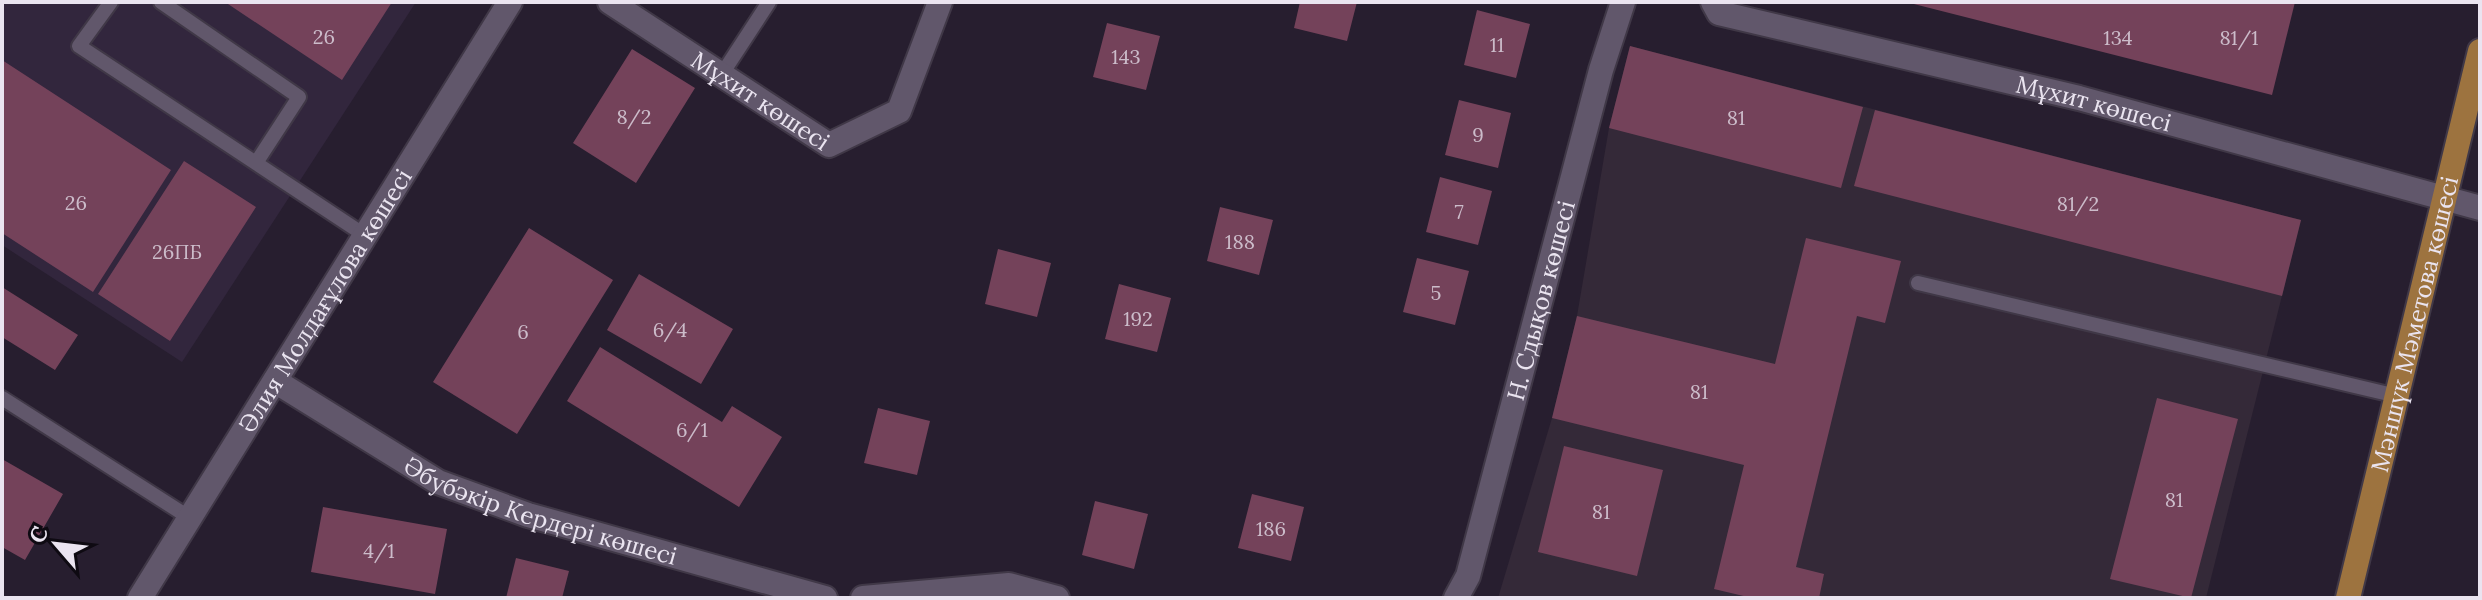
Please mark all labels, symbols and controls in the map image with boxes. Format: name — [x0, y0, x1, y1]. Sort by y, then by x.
house number: 26 — [313, 24, 335, 49]
house number: 134 — [2103, 25, 2133, 50]
house number: 81/1 — [2219, 25, 2259, 51]
house number: 11 — [1490, 32, 1504, 57]
street label: Мұхит көшесі — [686, 44, 836, 157]
house number: 143 — [1111, 44, 1141, 69]
street label: Мұхит көшесі — [2013, 68, 2175, 138]
house number: 8/2 — [616, 104, 652, 130]
house number: 81 — [1727, 105, 1745, 130]
house number: 9 — [1472, 122, 1484, 147]
street label: Әлия Молдағұлова көшесі — [231, 163, 418, 438]
street label: Мәншүк Мәметова көшесі — [2364, 173, 2465, 475]
house number: 26 — [65, 190, 87, 215]
house number: 81/2 — [2057, 191, 2099, 217]
street label: Н. Сдықов көшесі — [1499, 197, 1582, 404]
house number: 7 — [1454, 199, 1464, 224]
house number: 188 — [1225, 229, 1255, 254]
house number: 26ПБ — [152, 239, 202, 264]
house number: 5 — [1431, 280, 1441, 305]
house number: 192 — [1123, 306, 1153, 331]
house number: 6/4 — [653, 317, 687, 343]
house number: 6 — [517, 319, 529, 344]
house number: 81 — [1690, 379, 1708, 404]
house number: 6/1 — [676, 417, 708, 443]
street label: Әбубәкір Кердері көшесі — [398, 449, 681, 571]
house number: 81 — [2165, 487, 2183, 512]
house number: 81 — [1592, 499, 1610, 524]
north arrow — [16, 504, 96, 584]
house number: 186 — [1256, 516, 1286, 541]
text: С — [22, 521, 54, 548]
house number: 4/1 — [363, 538, 395, 564]

